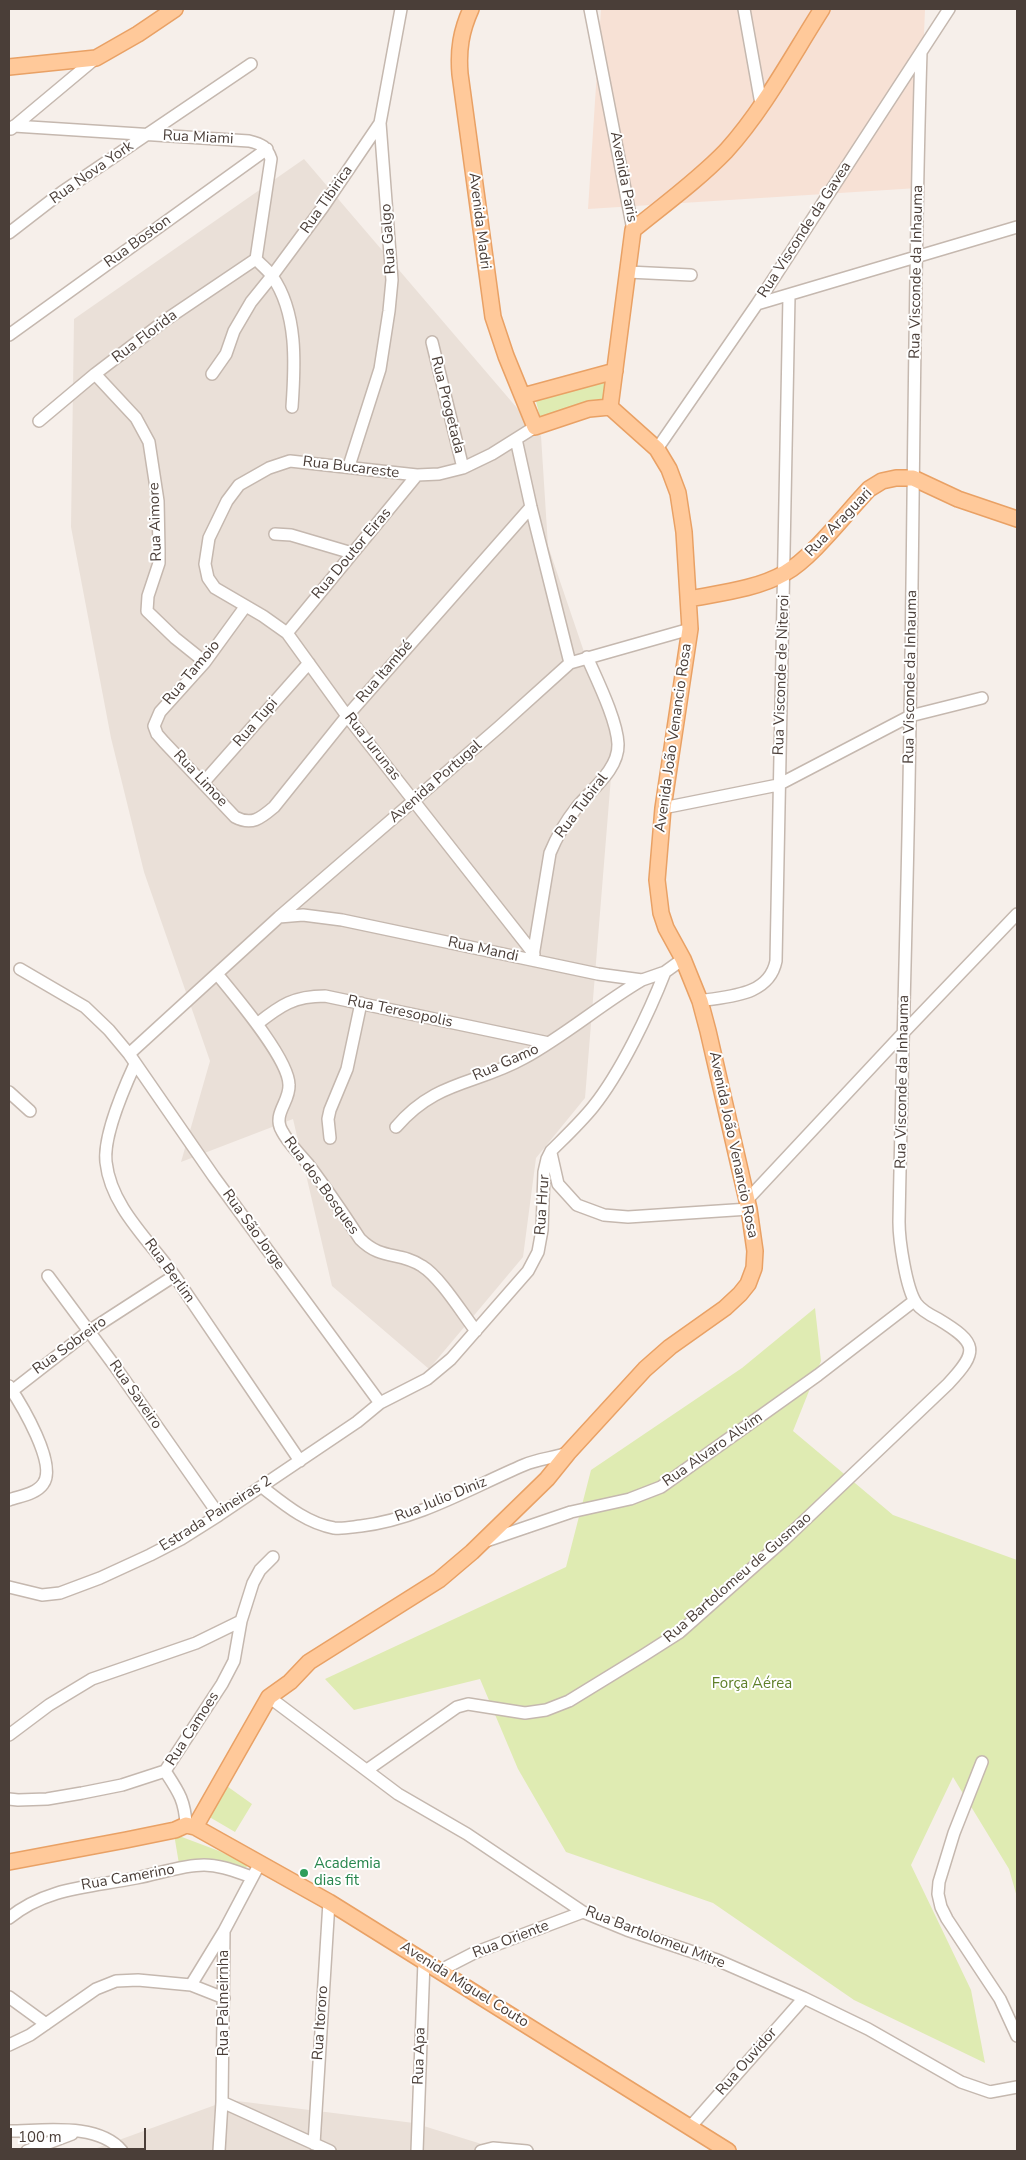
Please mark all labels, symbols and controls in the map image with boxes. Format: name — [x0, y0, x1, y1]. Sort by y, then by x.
street label: Rua Miami — [162, 127, 234, 149]
street label: Avenida Paris — [605, 130, 641, 224]
street label: Rua Nova York — [47, 138, 137, 208]
street label: Rua Visconde da Gavea — [754, 159, 856, 301]
street label: Rua Tibirica — [297, 163, 357, 237]
street label: Avenida Madri — [464, 172, 494, 270]
street label: Rua Visconde da Inhauma — [906, 185, 928, 359]
street label: Rua Galgo — [378, 203, 400, 275]
street label: Rua Boston — [101, 212, 175, 272]
street label: Rua Florida — [109, 307, 181, 367]
street label: Rua Progetada — [426, 354, 468, 456]
street label: Rua Bucareste — [302, 453, 400, 483]
street label: Rua Aimore — [146, 482, 166, 562]
street label: Rua Araguari — [802, 485, 876, 561]
street label: Rua Doutor Eiras — [309, 505, 395, 603]
street label: Rua Visconde da Inhauma — [900, 590, 922, 764]
street label: Rua Visconde de Niteroi — [770, 594, 794, 756]
street label: Rua Tamoio — [160, 637, 224, 709]
street label: Rua Itambé — [353, 637, 417, 707]
street label: Avenida João Venancio Rosa — [652, 642, 696, 834]
street label: Rua Tupi — [230, 695, 282, 751]
street label: Rua Jurunas — [340, 710, 404, 784]
street label: Avenida Portugal — [386, 737, 486, 827]
street label: Rua Limoe — [169, 747, 231, 811]
street label: Rua Tubiral — [552, 770, 612, 842]
street label: Rua Mandi — [446, 934, 520, 966]
street label: Rua Teresopolis — [346, 992, 454, 1032]
street label: Rua Visconde da Inhauma — [892, 995, 914, 1169]
street label: Rua Gamo — [470, 1040, 542, 1086]
street label: Avenida João Venancio Rosa — [704, 1050, 762, 1240]
street label: Rua dos Bosques — [279, 1134, 363, 1238]
street label: Rua Hrur — [532, 1174, 554, 1236]
street label: Rua São Jorge — [218, 1186, 288, 1274]
street label: Rua Berlim — [140, 1236, 198, 1306]
street label: Rua Sobreiro — [30, 1313, 110, 1379]
street label: Rua Saveiro — [105, 1357, 165, 1433]
street label: Rua Alvaro Alvim — [660, 1409, 766, 1491]
street label: Estrada Paineiras 2 — [157, 1472, 275, 1556]
street label: Rua Julio Diniz — [393, 1473, 489, 1527]
street label: Rua Bartolomeu de Gusmao — [661, 1509, 815, 1647]
park label: Força Aérea — [712, 1675, 792, 1693]
street label: Rua Camoes — [162, 1689, 224, 1769]
place label: Academia dias fit — [314, 1855, 381, 1890]
street label: Rua Camerino — [80, 1861, 176, 1895]
marker: Academia dias fit — [298, 1867, 310, 1879]
street label: Rua Bartolomeu Mitre — [583, 1903, 727, 1973]
street label: Rua Oriente — [470, 1917, 552, 1963]
street label: Avenida Miguel Couto — [396, 1938, 532, 2032]
street label: Rua Palmeirnha — [215, 1950, 233, 2056]
street label: Rua Itororo — [309, 1985, 333, 2061]
street label: Rua Ouvidor — [713, 2024, 781, 2100]
street label: Rua Apa — [410, 2027, 430, 2085]
scale bar — [12, 2118, 149, 2150]
text: 100 m — [18, 2127, 62, 2147]

